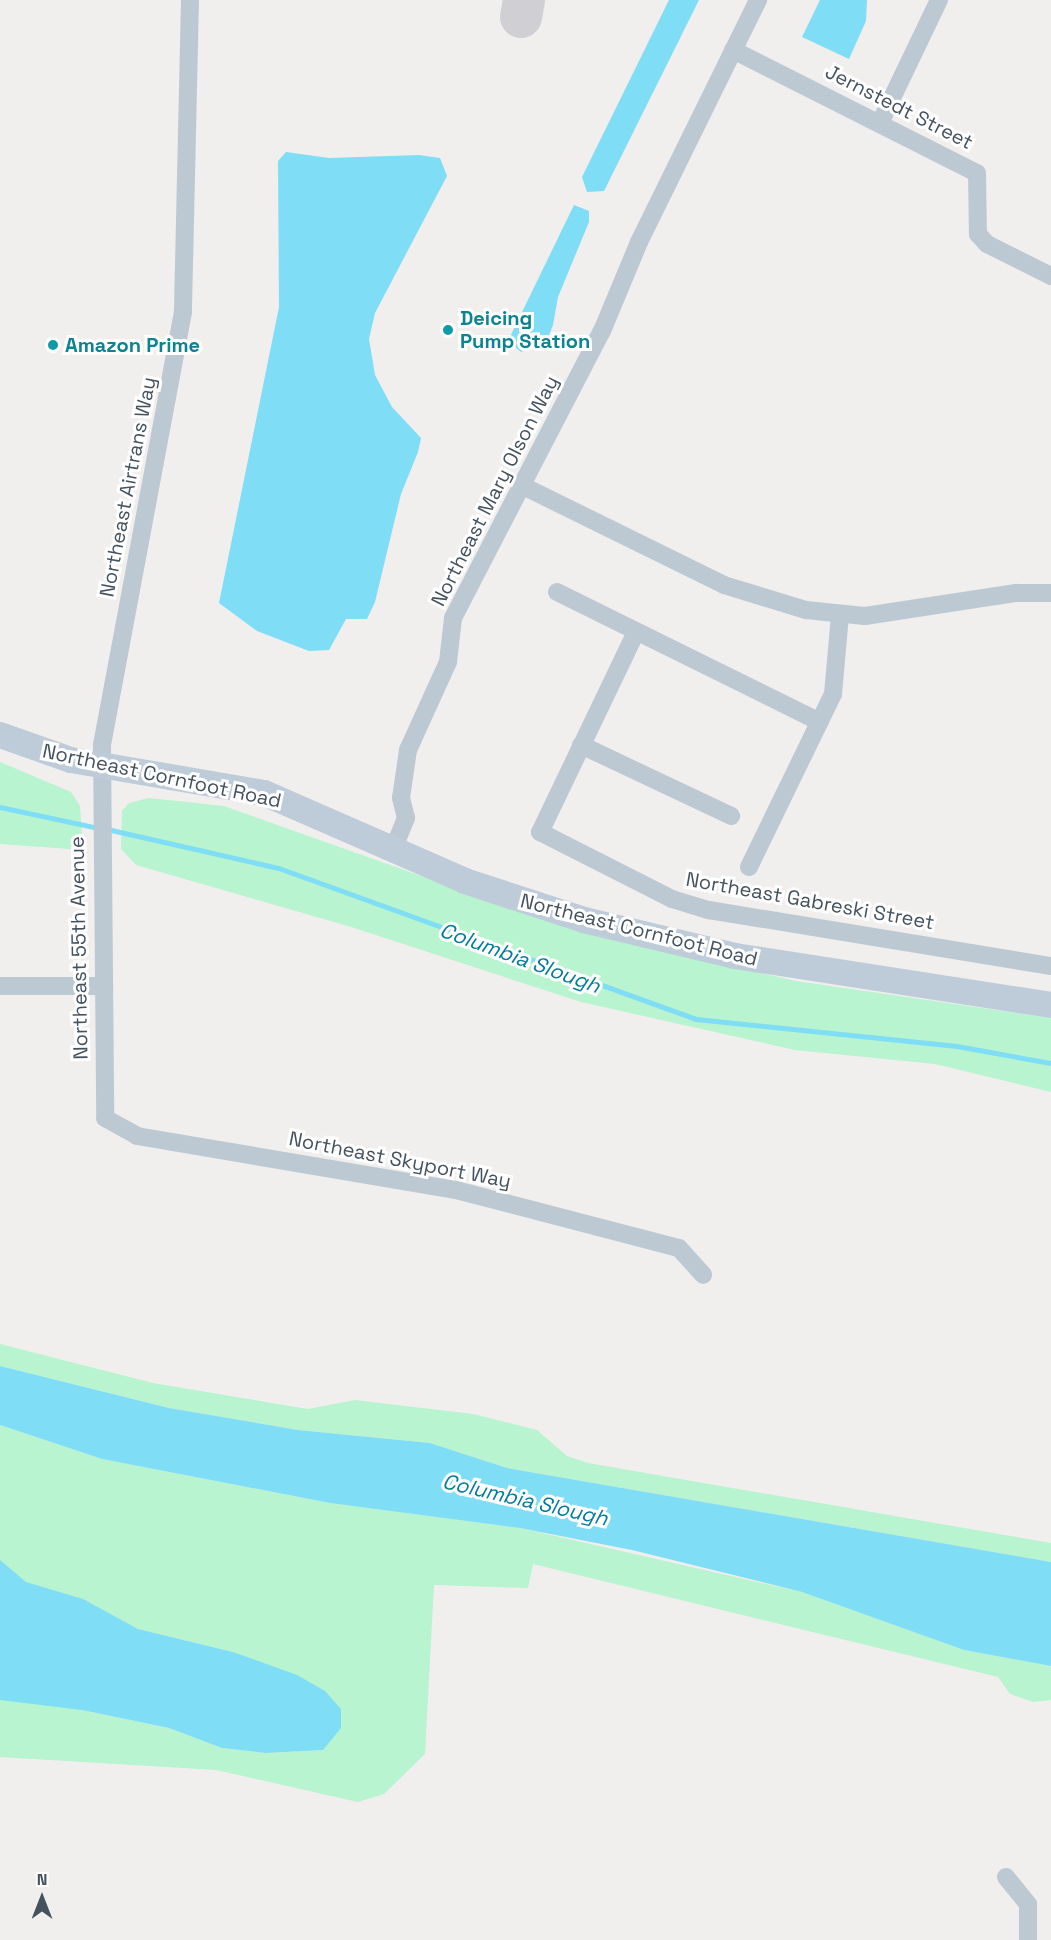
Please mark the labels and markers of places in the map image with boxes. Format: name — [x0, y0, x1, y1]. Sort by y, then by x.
place label: Deicing Pump Station — [460, 306, 590, 353]
marker: Deicing Pump Station — [441, 323, 455, 337]
place label: Amazon Prime — [65, 333, 200, 357]
marker: Amazon Prime — [46, 338, 60, 352]

